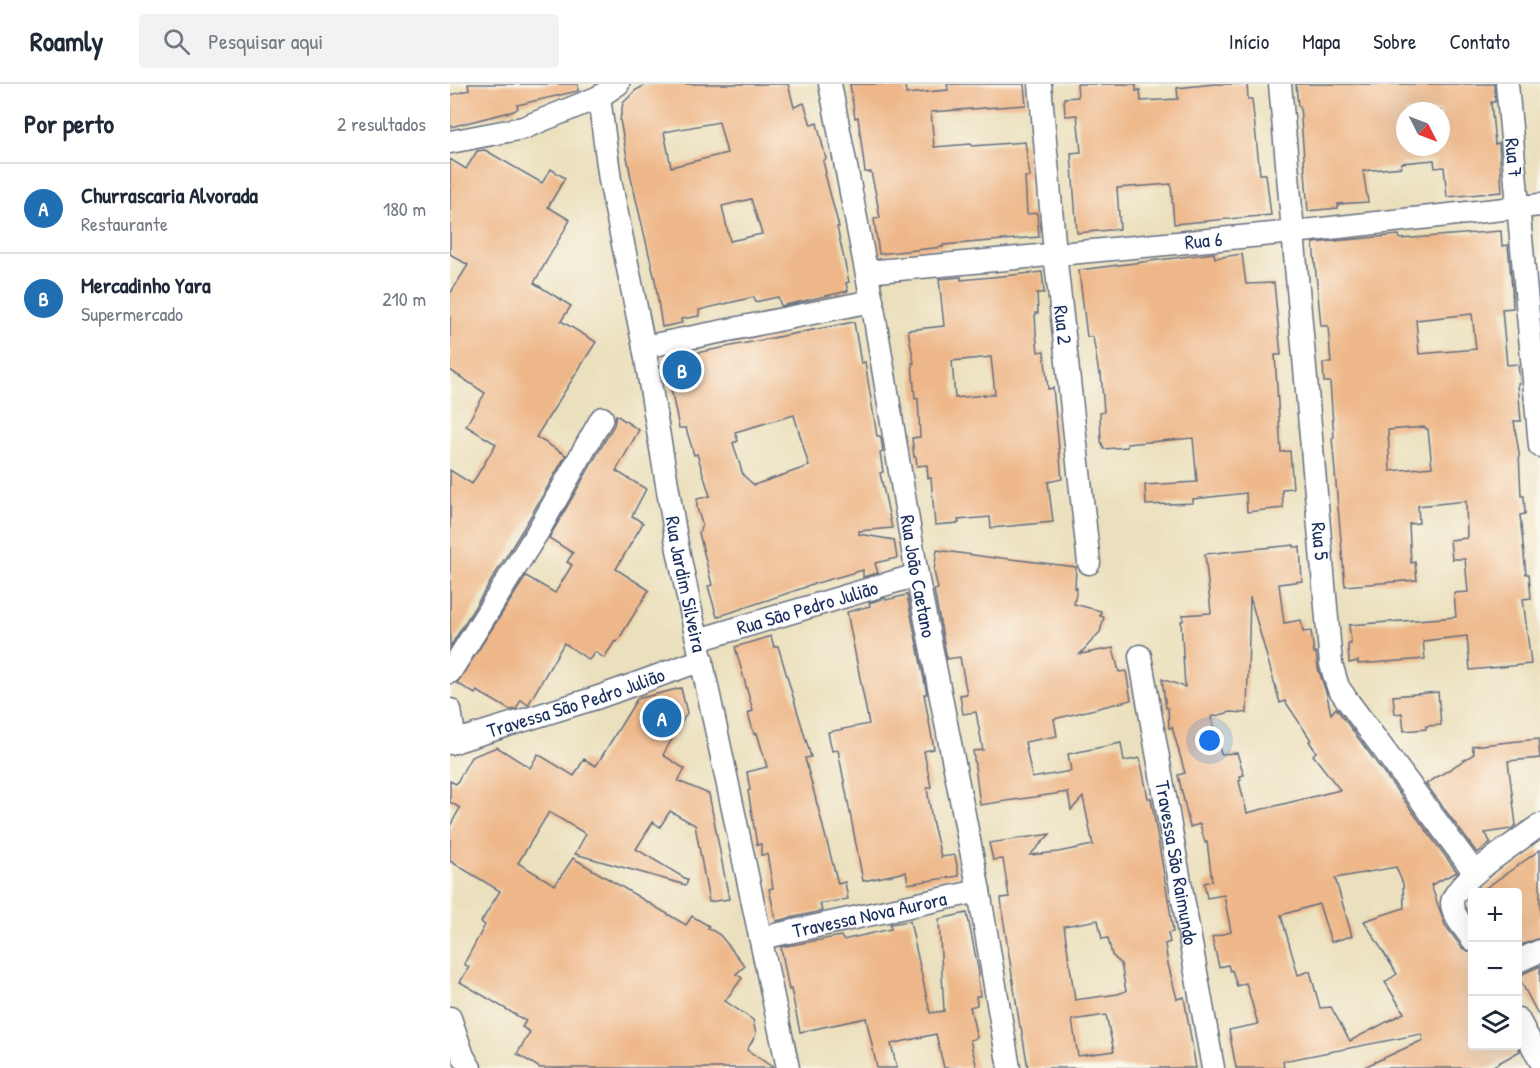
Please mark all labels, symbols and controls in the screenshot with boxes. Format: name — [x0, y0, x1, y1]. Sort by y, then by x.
search box — [139, 14, 559, 68]
text: Roamly — [30, 22, 103, 60]
icon: search — [160, 25, 193, 58]
text: Pesquisar aqui — [208, 26, 323, 56]
text: Início — [1229, 27, 1269, 56]
text: Mapa — [1302, 27, 1340, 56]
text: Sobre — [1373, 27, 1416, 56]
text: Contato — [1449, 27, 1510, 56]
north arrow — [1396, 102, 1450, 156]
text: Por perto — [24, 106, 114, 141]
text: 2 resultados — [337, 110, 426, 137]
street label: Rua 7 — [1499, 137, 1529, 179]
text: Churrascaria Alvorada — [81, 180, 258, 210]
text: A — [39, 195, 48, 222]
text: 180 m — [383, 195, 426, 222]
text: Restaurante — [81, 210, 168, 237]
street label: Rua 6 — [1184, 225, 1223, 255]
text: Mercadinho Yara — [81, 270, 211, 300]
text: B — [38, 285, 49, 312]
text: 210 m — [382, 285, 426, 312]
text: Supermercado — [81, 300, 183, 327]
street label: Rua 2 — [1048, 304, 1079, 346]
pin: B — [662, 348, 702, 392]
street label: Rua João Caetano — [894, 513, 943, 640]
street label: Rua Jardim Silveira — [660, 514, 713, 655]
street label: Rua 5 — [1306, 521, 1336, 562]
street label: Rua São Pedro Julião — [733, 573, 881, 641]
street label: Travessa São Pedro Julião — [483, 661, 668, 744]
pin: A — [642, 696, 682, 740]
your location — [1195, 726, 1224, 755]
street label: Travessa São Raimundo — [1149, 778, 1205, 947]
street label: Travessa Nova Aurora — [790, 884, 949, 944]
map controls — [1468, 888, 1522, 1050]
button: + — [1468, 888, 1522, 942]
button: − — [1468, 942, 1522, 996]
button: layers — [1468, 996, 1522, 1050]

